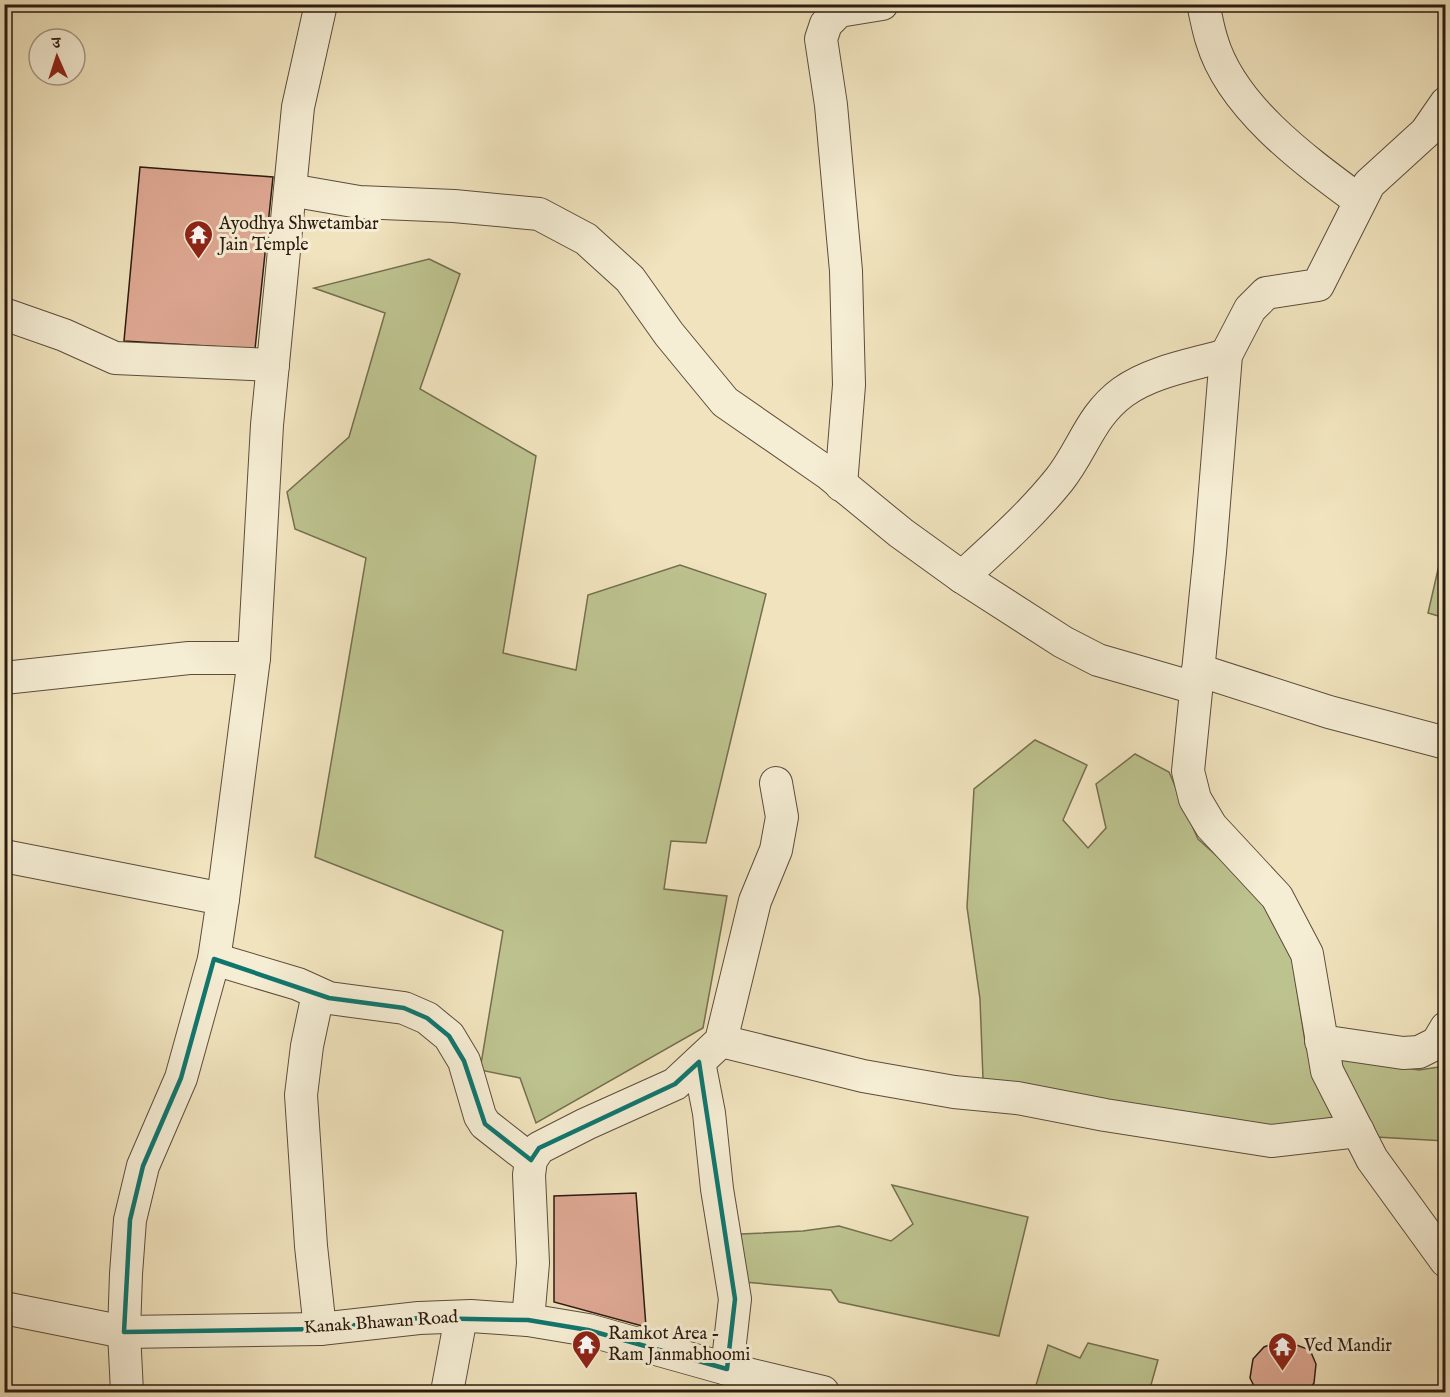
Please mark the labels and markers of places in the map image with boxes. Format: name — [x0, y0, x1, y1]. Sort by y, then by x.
place label: Ayodhya Shwetambar Jain Temple — [217, 213, 379, 257]
temple icon: Ayodhya Shwetambar Jain Temple — [182, 218, 214, 260]
place label: Ramkot Area - Ram Janmabhoomi — [608, 1323, 750, 1367]
temple icon: Ramkot Area - Ram Janmabhoomi — [571, 1328, 603, 1370]
temple icon: Ved Mandir — [1267, 1330, 1299, 1372]
place label: Ved Mandir — [1303, 1335, 1392, 1358]

